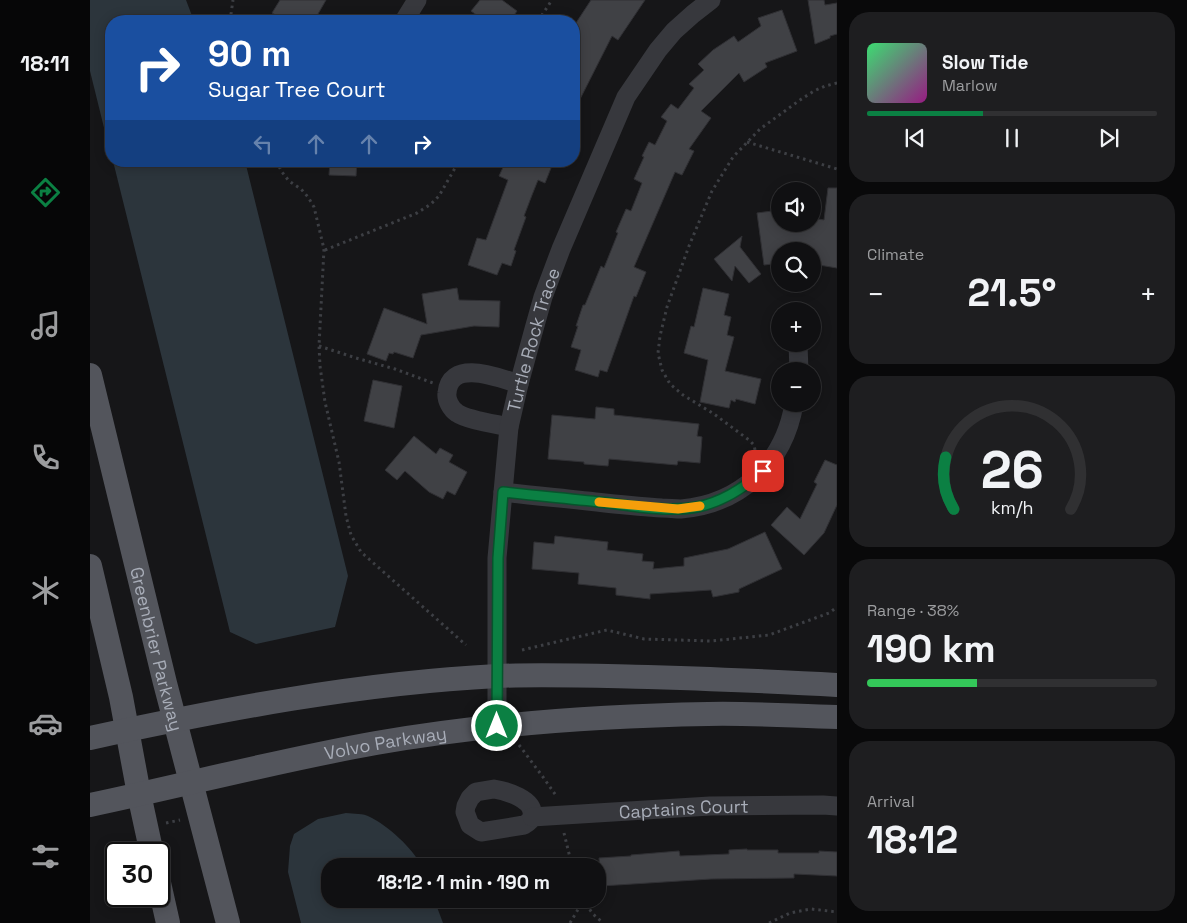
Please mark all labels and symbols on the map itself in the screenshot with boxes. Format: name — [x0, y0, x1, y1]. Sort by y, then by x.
street label: Turtle Rock Trace — [501, 264, 565, 414]
pin — [742, 450, 784, 492]
street label: Greenbrier Parkway — [126, 564, 189, 734]
position arrow — [470, 699, 522, 751]
street label: Volvo Parkway — [322, 721, 448, 764]
street label: Captains Court — [618, 794, 749, 823]
speed limit sign: 30 — [105, 842, 170, 907]

